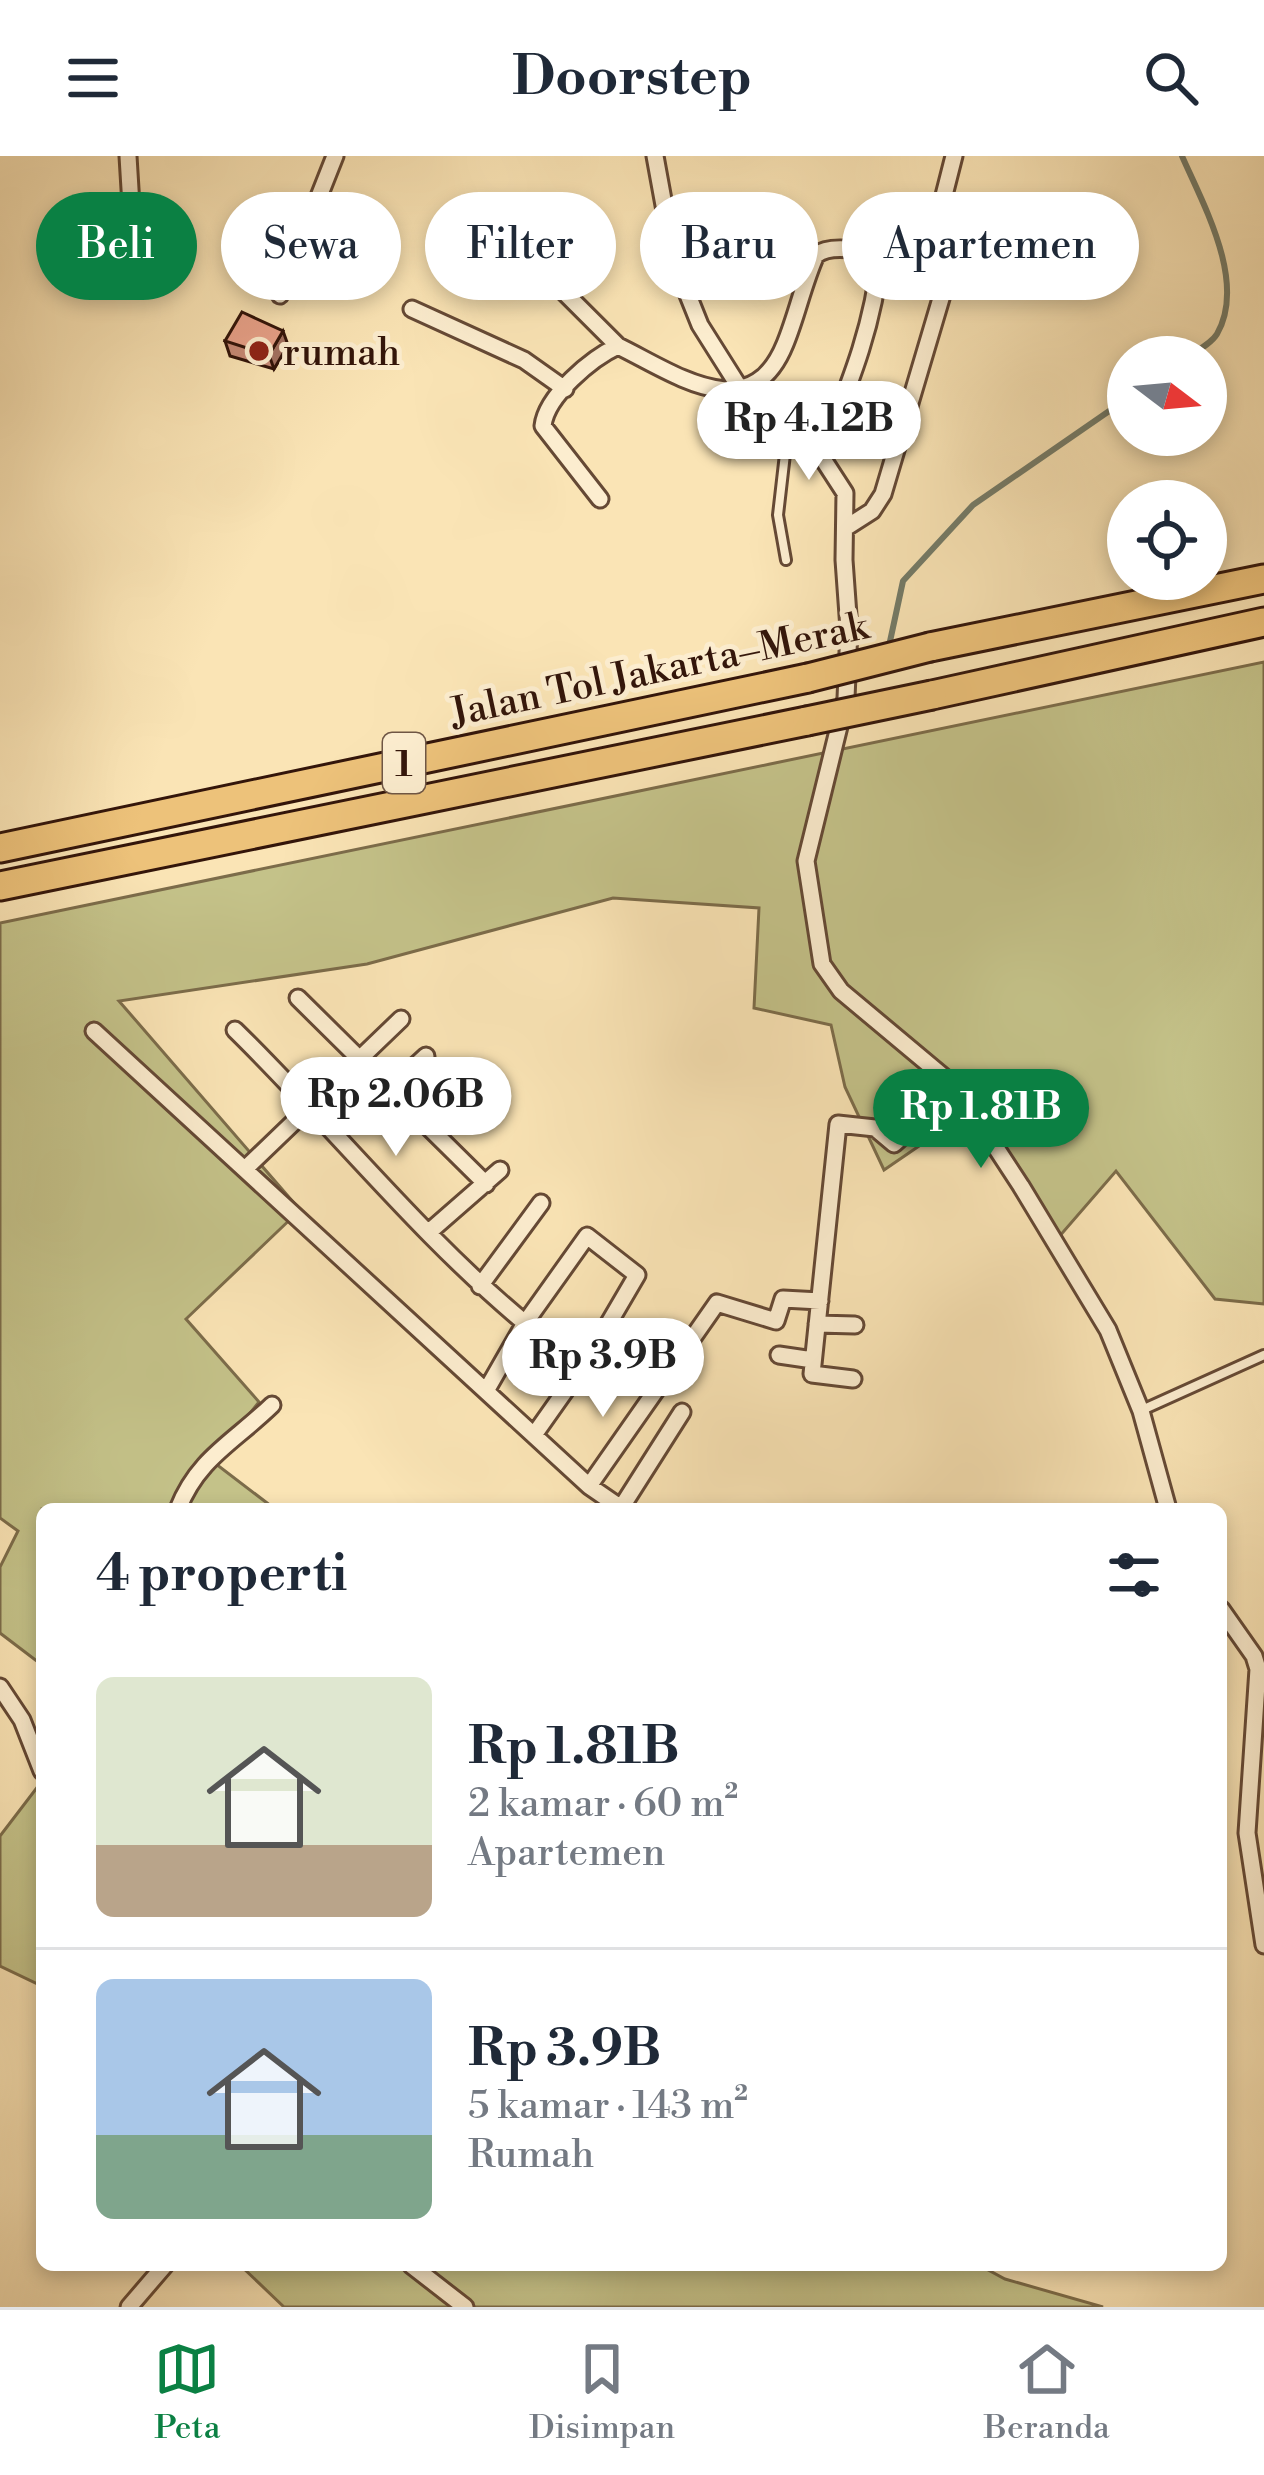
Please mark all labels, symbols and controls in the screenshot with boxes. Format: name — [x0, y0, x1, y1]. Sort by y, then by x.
text: Doorstep — [512, 44, 752, 112]
icon: menu — [60, 45, 126, 111]
icon: search — [1138, 45, 1204, 111]
chip: Beli — [36, 192, 197, 300]
chip: Sewa — [221, 192, 401, 300]
chip: Filter — [425, 192, 616, 300]
chip: Baru — [640, 192, 818, 300]
chip: Apartemen — [842, 192, 1139, 300]
place label: rumah — [283, 329, 400, 378]
north arrow — [1107, 336, 1227, 456]
map controls — [1107, 336, 1227, 600]
marker: rumah — [246, 338, 272, 364]
pin: Rp 4.12B — [685, 381, 933, 483]
text: Rp 4.12B — [724, 395, 894, 444]
button: locate — [1107, 480, 1227, 600]
street label: Jalan Tol Jakarta–Merak — [444, 602, 875, 739]
road number: 1 — [383, 733, 425, 793]
pin: Rp 2.06B — [272, 1057, 520, 1159]
pin: Rp 1.81B — [857, 1069, 1105, 1171]
text: Rp 2.06B — [307, 1071, 485, 1120]
text: Rp 1.81B — [900, 1083, 1062, 1132]
pin: Rp 3.9B — [492, 1318, 714, 1420]
text: Rp 3.9B — [529, 1332, 677, 1381]
icon: filters — [1101, 1542, 1167, 1608]
text: 4 properti — [96, 1543, 347, 1607]
text: Rp 1.81B — [468, 1716, 680, 1780]
icon: home — [192, 1725, 336, 1869]
text: 2 kamar · 60 m² — [468, 1780, 738, 1829]
text: Apartemen — [468, 1829, 665, 1878]
text: Rp 3.9B — [468, 2018, 661, 2082]
icon: home — [192, 2027, 336, 2171]
text: 5 kamar · 143 m² — [468, 2082, 748, 2131]
text: Rumah — [468, 2131, 594, 2180]
tab: Peta — [154, 2336, 220, 2449]
tab: Disimpan — [529, 2336, 675, 2449]
tab: Beranda — [984, 2336, 1110, 2449]

